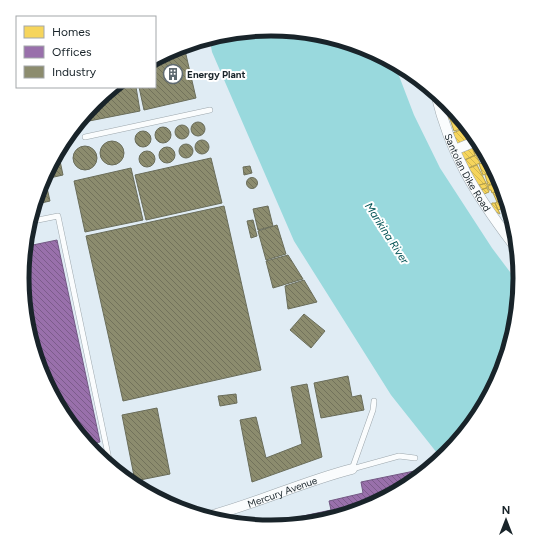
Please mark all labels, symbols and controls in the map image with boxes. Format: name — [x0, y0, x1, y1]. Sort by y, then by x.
legend — [16, 16, 156, 88]
text: Homes — [52, 25, 91, 39]
text: Offices — [52, 45, 92, 59]
building icon: Energy Plant — [162, 63, 184, 85]
text: Industry — [52, 65, 97, 79]
place label: Energy Plant — [187, 68, 246, 81]
street label: Santolan Dike Road — [441, 132, 494, 214]
water label: Marikina River — [362, 200, 412, 267]
street label: Mercury Avenue — [246, 474, 320, 511]
north arrow — [486, 500, 526, 540]
text: N — [502, 504, 510, 517]

